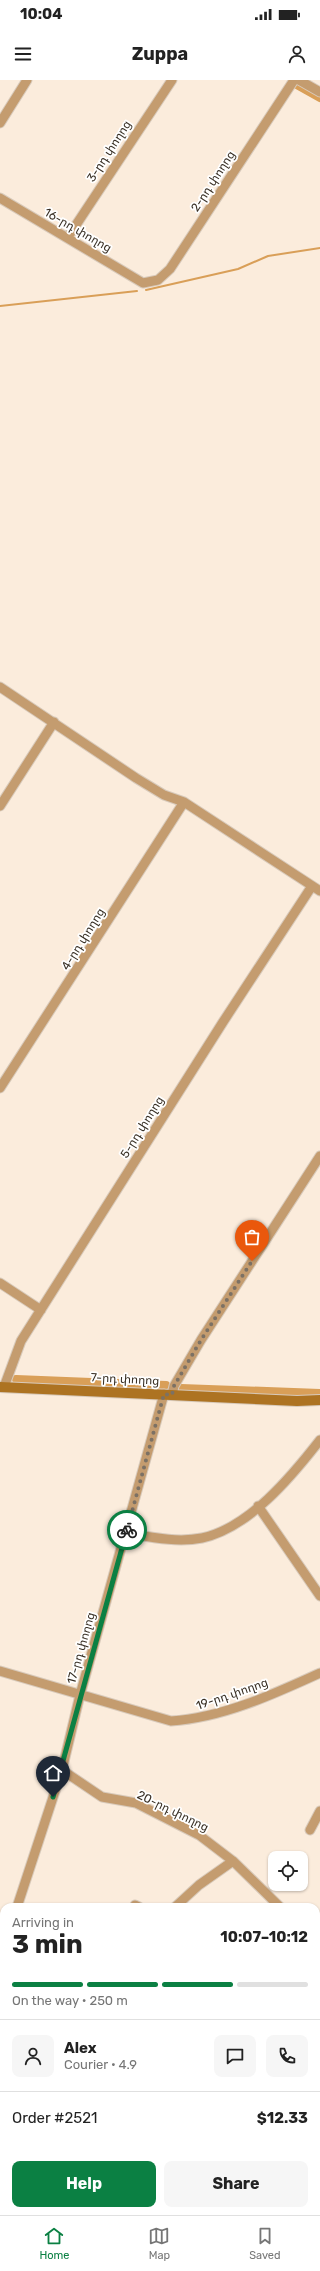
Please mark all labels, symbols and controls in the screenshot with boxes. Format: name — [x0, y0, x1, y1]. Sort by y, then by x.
text: 10:04 — [20, 5, 62, 23]
icon: menu — [12, 43, 34, 65]
text: Zuppa — [132, 43, 188, 65]
icon: person — [286, 43, 308, 65]
street label: 3-րդ փողոց — [84, 118, 134, 184]
street label: 2-րդ փողոց — [188, 148, 238, 214]
street label: 16-րդ փողոց — [42, 205, 114, 255]
street label: 4-րդ փողոց — [58, 905, 108, 973]
street label: 5-րդ փողոց — [117, 1093, 167, 1161]
pin — [235, 1220, 269, 1261]
icon: bag — [241, 1226, 263, 1248]
street label: 7-րդ փողոց — [90, 1370, 160, 1388]
courier — [107, 1510, 147, 1550]
icon: bike — [116, 1519, 138, 1541]
street label: 17-րդ փողոց — [64, 1610, 98, 1686]
street label: 19-րդ փողոց — [194, 1675, 270, 1713]
pin — [36, 1756, 70, 1797]
icon: home — [42, 1762, 64, 1784]
street label: 20-րդ փողոց — [135, 1788, 211, 1834]
map controls — [268, 1851, 308, 1891]
button: locate — [268, 1851, 308, 1891]
text: Arriving in — [12, 1915, 74, 1930]
text: 10:07–10:12 — [220, 1928, 308, 1946]
text: 3 min — [12, 1929, 83, 1960]
text: On the way · 250 m — [12, 1993, 128, 2008]
button: person — [12, 2035, 54, 2077]
button: chat — [214, 2035, 256, 2077]
button: phone — [266, 2035, 308, 2077]
text: Alex — [64, 2039, 97, 2057]
text: Courier · 4.9 — [64, 2057, 137, 2072]
text: Order #2521 — [12, 2109, 97, 2127]
text: $12.33 — [257, 2109, 308, 2127]
button: Help — [12, 2161, 156, 2207]
button: Share — [164, 2161, 308, 2207]
tab: Home — [39, 2225, 70, 2262]
tab: Map — [148, 2225, 170, 2262]
tab: Saved — [249, 2225, 281, 2262]

